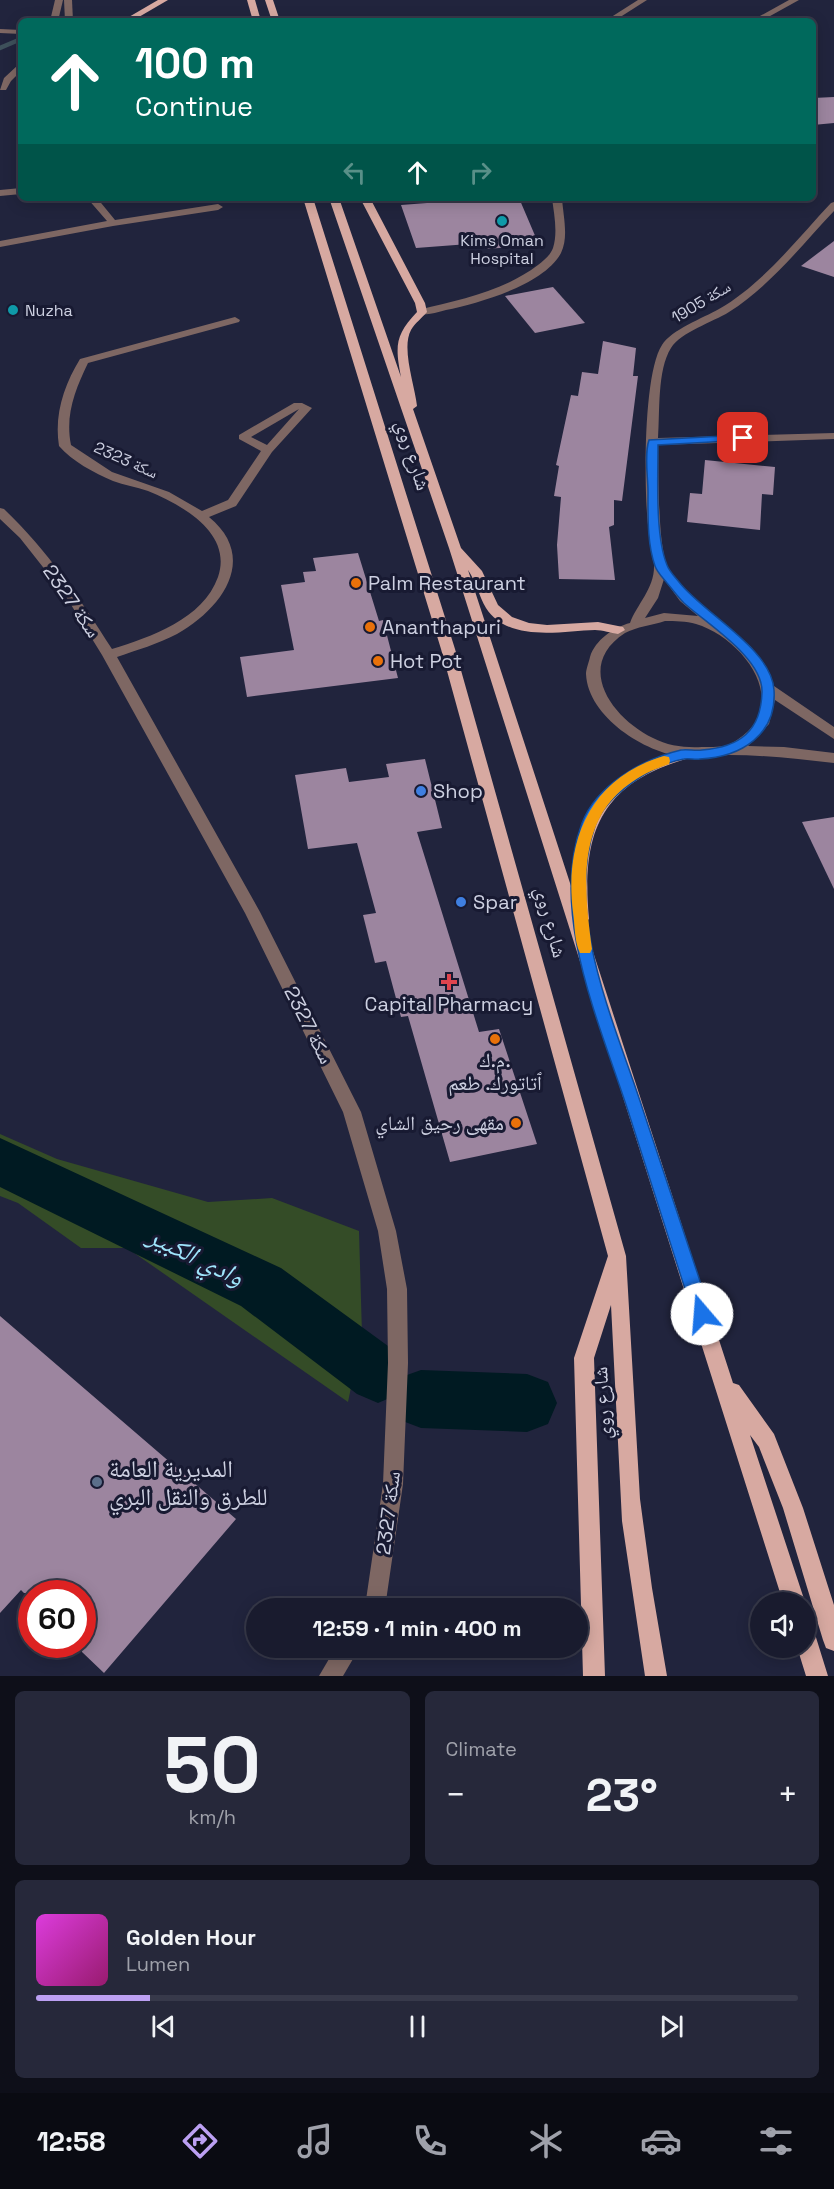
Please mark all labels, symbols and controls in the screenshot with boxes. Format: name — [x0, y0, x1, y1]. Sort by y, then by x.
text: 100 m — [135, 37, 255, 90]
icon: ahead — [36, 42, 114, 120]
text: Continue — [135, 89, 253, 124]
icon: left — [338, 156, 371, 189]
icon: ahead — [401, 156, 434, 189]
icon: right — [464, 156, 497, 189]
marker: Kims Oman Hospital — [495, 214, 509, 228]
place label: Kims Oman Hospital — [460, 230, 544, 269]
street label: سكة 1905 — [667, 276, 735, 328]
place label: Nuzha — [25, 300, 73, 321]
marker: Nuzha — [6, 303, 20, 317]
pin — [717, 412, 768, 463]
street label: شارع روي — [386, 416, 437, 494]
icon: arrive — [726, 421, 759, 454]
street label: سكة 2323 — [91, 437, 161, 483]
street label: سكة 2327 — [37, 559, 107, 643]
place label: Palm Restaurant — [368, 570, 526, 596]
marker: Palm Restaurant — [349, 576, 363, 590]
place label: Ananthapuri — [382, 614, 501, 640]
marker: Ananthapuri — [363, 620, 377, 634]
place label: Hot Pot — [390, 648, 462, 674]
marker: Hot Pot — [371, 654, 385, 668]
place label: Shop — [433, 778, 483, 804]
marker: Shop — [414, 784, 428, 798]
street label: شارع روي — [526, 884, 573, 961]
place label: Spar — [473, 889, 517, 915]
marker: Spar — [454, 895, 468, 909]
marker: Capital Pharmacy — [442, 975, 456, 989]
street label: سكة 2327 — [278, 982, 340, 1068]
place label: Capital Pharmacy — [365, 991, 533, 1017]
marker: م.ك. ٱتاتورك. طعم — [488, 1032, 502, 1046]
place label: م.ك. ٱتاتورك. طعم — [448, 1047, 542, 1097]
place label: مقهى رحيق الشاي — [375, 1110, 504, 1139]
marker: مقهى رحيق الشاي — [509, 1116, 523, 1130]
water label: وادي الكبير — [139, 1217, 250, 1297]
position arrow — [670, 1282, 734, 1346]
street label: شارع روي — [587, 1366, 620, 1440]
place label: المديرية العامة للطرق والنقل البري — [109, 1453, 267, 1516]
street label: سكة 2327 — [370, 1470, 406, 1556]
marker: المديرية العامة للطرق والنقل البري — [90, 1475, 104, 1489]
speed limit sign: 60 — [18, 1580, 96, 1658]
map controls — [750, 1592, 816, 1658]
button: sound — [750, 1592, 816, 1658]
text: 12:59 · 1 min · 400 m — [313, 1614, 521, 1642]
text: 50 — [164, 1715, 261, 1815]
text: Climate — [446, 1736, 517, 1762]
text: 23° — [586, 1767, 658, 1824]
text: − — [446, 1774, 466, 1816]
text: + — [778, 1774, 798, 1816]
text: km/h — [188, 1804, 236, 1830]
text: Golden Hour — [126, 1923, 256, 1951]
text: Lumen — [126, 1951, 190, 1977]
icon: previous — [147, 2010, 180, 2043]
icon: pause — [401, 2010, 434, 2043]
icon: next — [655, 2010, 688, 2043]
icon: directions — [179, 2120, 221, 2162]
icon: music — [294, 2120, 336, 2162]
icon: phone — [409, 2120, 451, 2162]
icon: climate — [525, 2120, 567, 2162]
icon: car — [640, 2120, 682, 2162]
icon: filters — [755, 2120, 797, 2162]
text: 12:58 — [37, 2124, 105, 2159]

